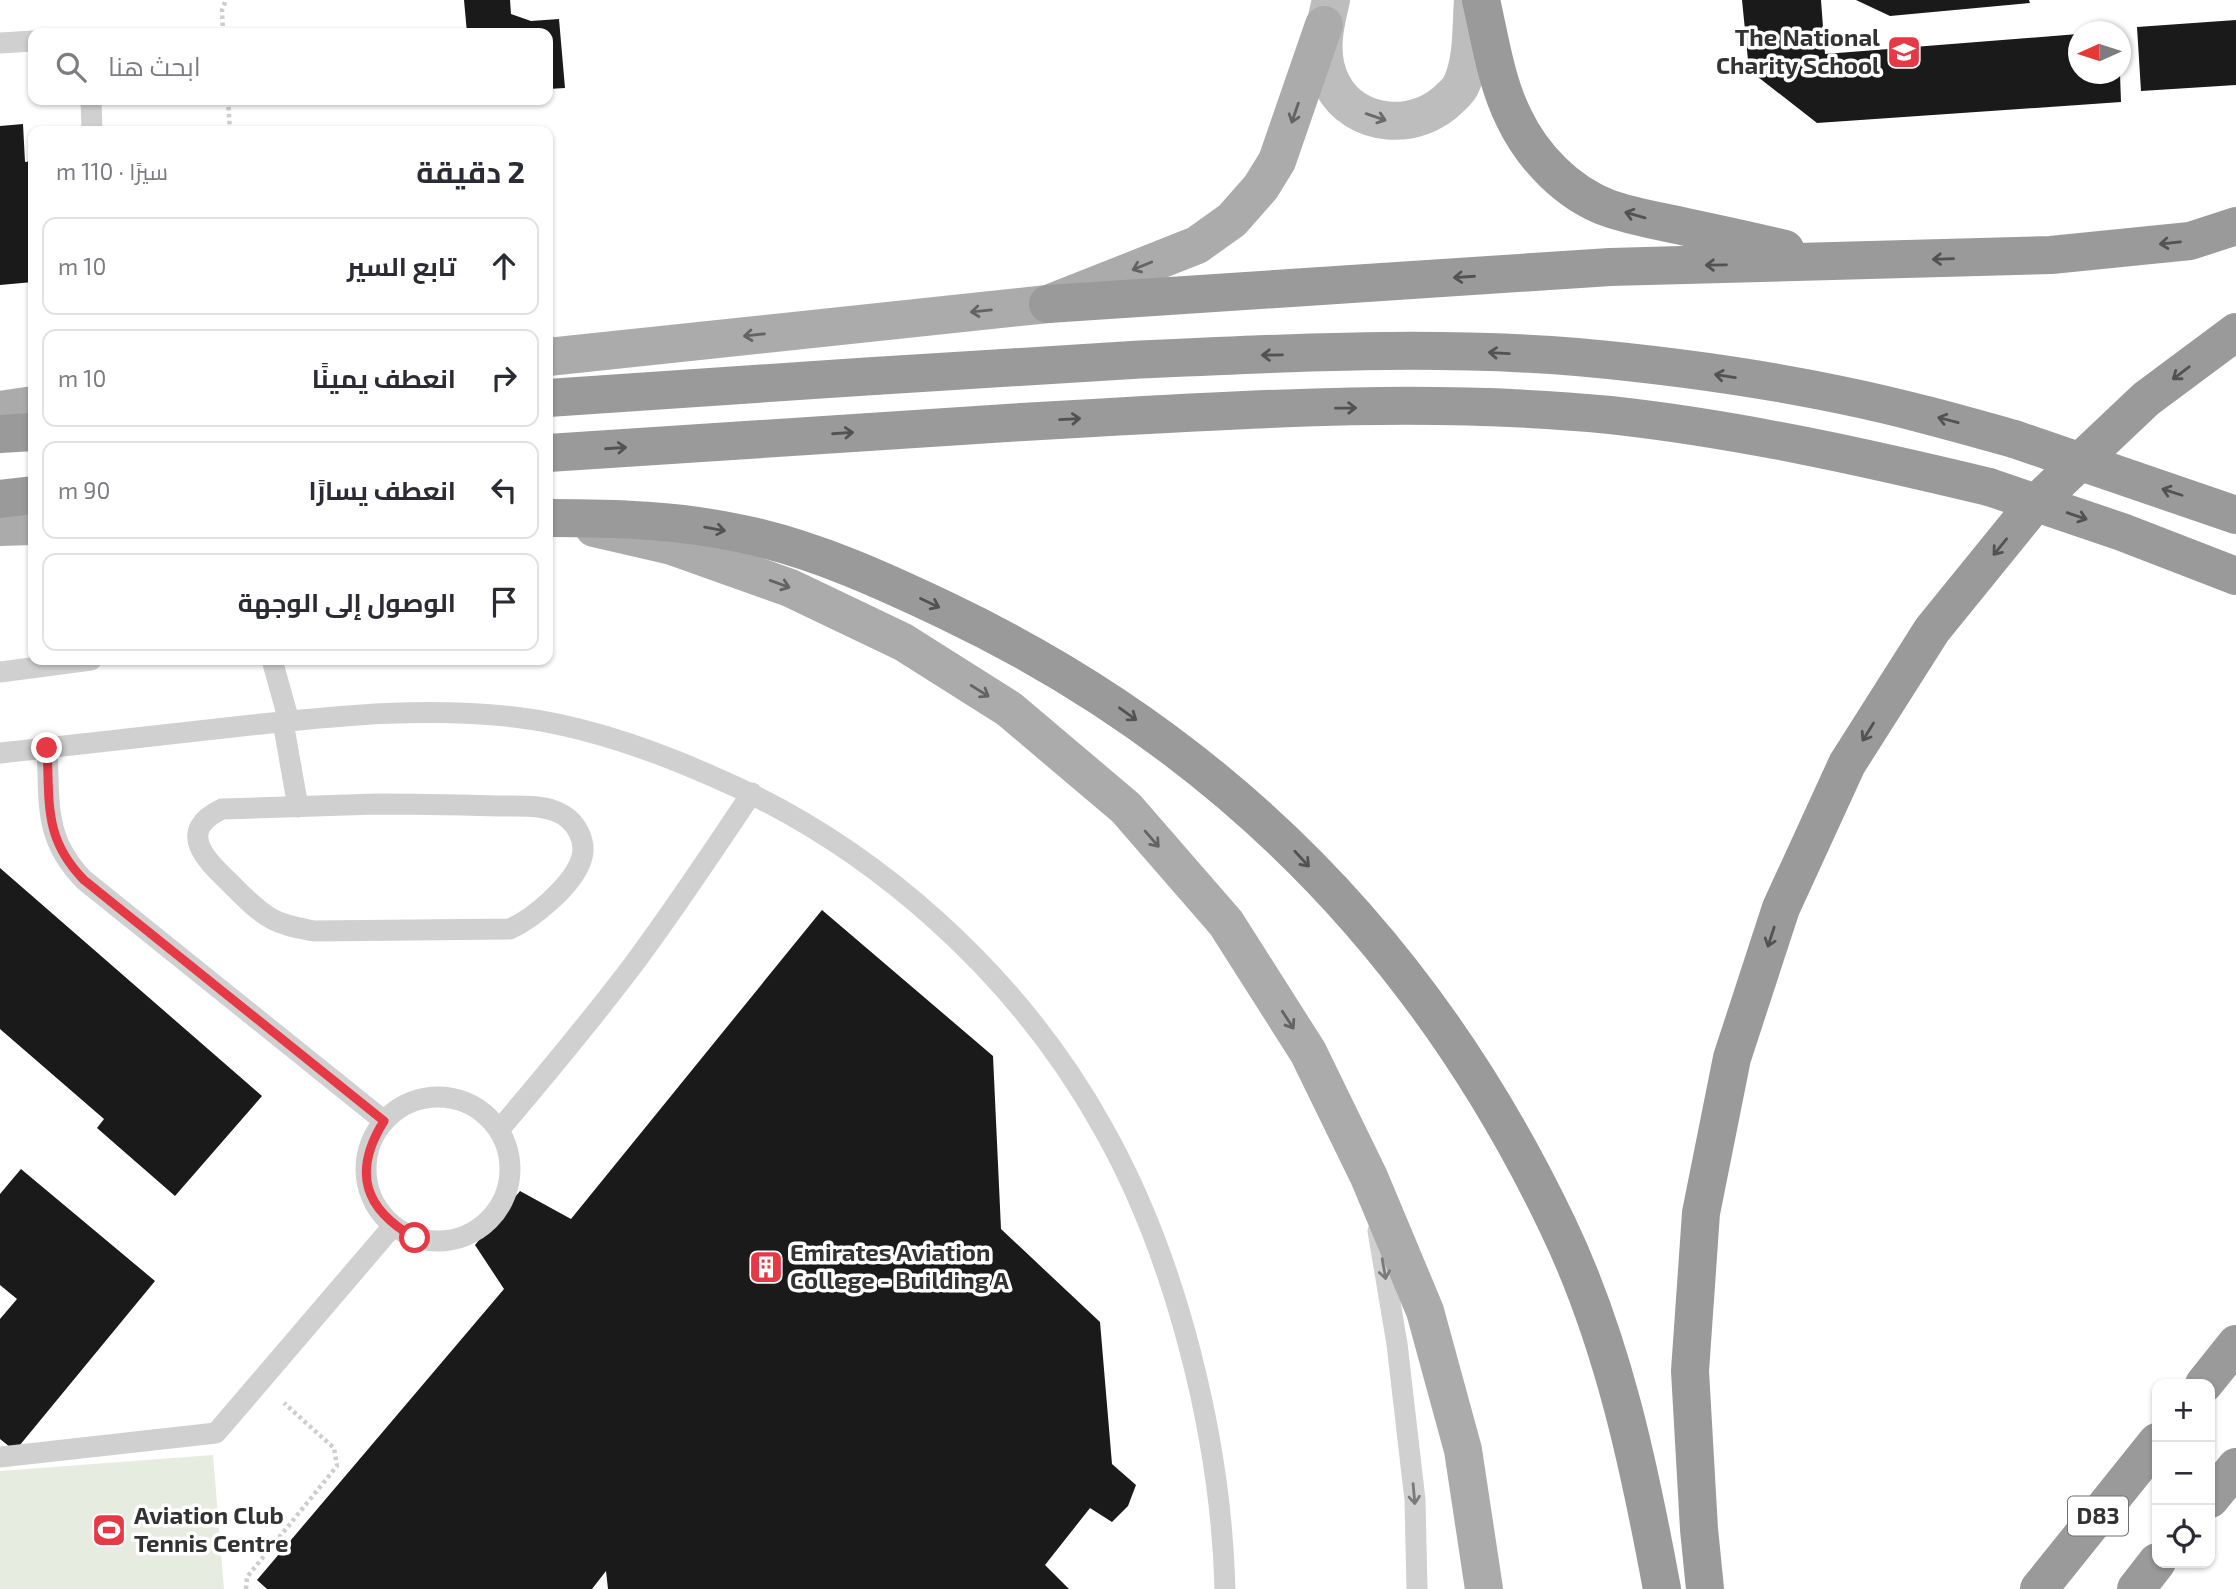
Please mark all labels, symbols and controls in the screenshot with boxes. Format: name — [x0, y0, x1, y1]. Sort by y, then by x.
north arrow — [2068, 21, 2131, 84]
place label: The National Charity School — [1716, 22, 1880, 79]
search box — [28, 28, 553, 105]
school or university icon: The National Charity School — [1885, 33, 1923, 71]
icon: search — [52, 48, 90, 86]
text: ابحث هنا — [108, 50, 201, 81]
one-way arrow — [1287, 101, 1300, 123]
one-way arrow — [1364, 112, 1386, 124]
text: 2 دقيقة — [416, 153, 525, 189]
text: سيرًا · 110 m — [56, 157, 168, 185]
one-way arrow — [1624, 208, 1647, 221]
one-way arrow — [2159, 236, 2182, 249]
icon: ahead — [485, 247, 523, 285]
text: تابع السير — [347, 250, 456, 281]
text: 10 m — [58, 252, 106, 280]
one-way arrow — [1932, 252, 1955, 265]
one-way arrow — [1705, 258, 1728, 272]
one-way arrow — [1132, 260, 1154, 273]
one-way arrow — [1453, 271, 1476, 284]
one-way arrow — [970, 305, 992, 318]
one-way arrow — [743, 329, 766, 342]
one-way arrow — [1488, 347, 1511, 360]
one-way arrow — [1260, 348, 1283, 361]
icon: right — [485, 359, 523, 397]
text: انعطف يمينًا — [312, 362, 456, 393]
text: 10 m — [58, 364, 106, 392]
one-way arrow — [2172, 366, 2191, 380]
one-way arrow — [1714, 369, 1737, 382]
one-way arrow — [1334, 401, 1357, 415]
one-way arrow — [1058, 412, 1081, 425]
one-way arrow — [1937, 413, 1959, 426]
one-way arrow — [831, 426, 854, 439]
one-way arrow — [604, 441, 627, 454]
icon: left — [485, 471, 523, 509]
text: انعطف يسارًا — [309, 474, 456, 505]
text: 90 m — [58, 476, 110, 504]
one-way arrow — [2161, 485, 2183, 498]
one-way arrow — [2065, 511, 2087, 523]
one-way arrow — [703, 523, 726, 536]
one-way arrow — [1992, 537, 2008, 555]
one-way arrow — [768, 579, 790, 591]
icon: arrive — [485, 583, 523, 621]
text: الوصول إلى الوجهة — [238, 586, 456, 617]
one-way arrow — [919, 597, 940, 610]
one-way arrow — [970, 683, 989, 698]
one-way arrow — [1118, 706, 1137, 721]
one-way arrow — [1860, 721, 1874, 741]
route end — [31, 732, 62, 763]
one-way arrow — [1144, 829, 1160, 847]
one-way arrow — [1294, 850, 1311, 867]
one-way arrow — [1764, 926, 1777, 948]
one-way arrow — [1281, 1010, 1295, 1030]
route start — [399, 1222, 430, 1253]
place label: Emirates Aviation College - Building A — [790, 1237, 1009, 1294]
building icon: Emirates Aviation College - Building A — [747, 1248, 785, 1286]
one-way arrow — [1378, 1257, 1391, 1280]
map controls — [2152, 1379, 2215, 1568]
button: + — [2152, 1379, 2215, 1442]
button: − — [2152, 1442, 2215, 1505]
one-way arrow — [1408, 1482, 1421, 1505]
road number: D83 — [2068, 1497, 2128, 1536]
place label: Aviation Club Tennis Centre — [134, 1500, 288, 1557]
button: locate — [2152, 1505, 2215, 1568]
sports icon: Aviation Club Tennis Centre — [90, 1511, 128, 1549]

